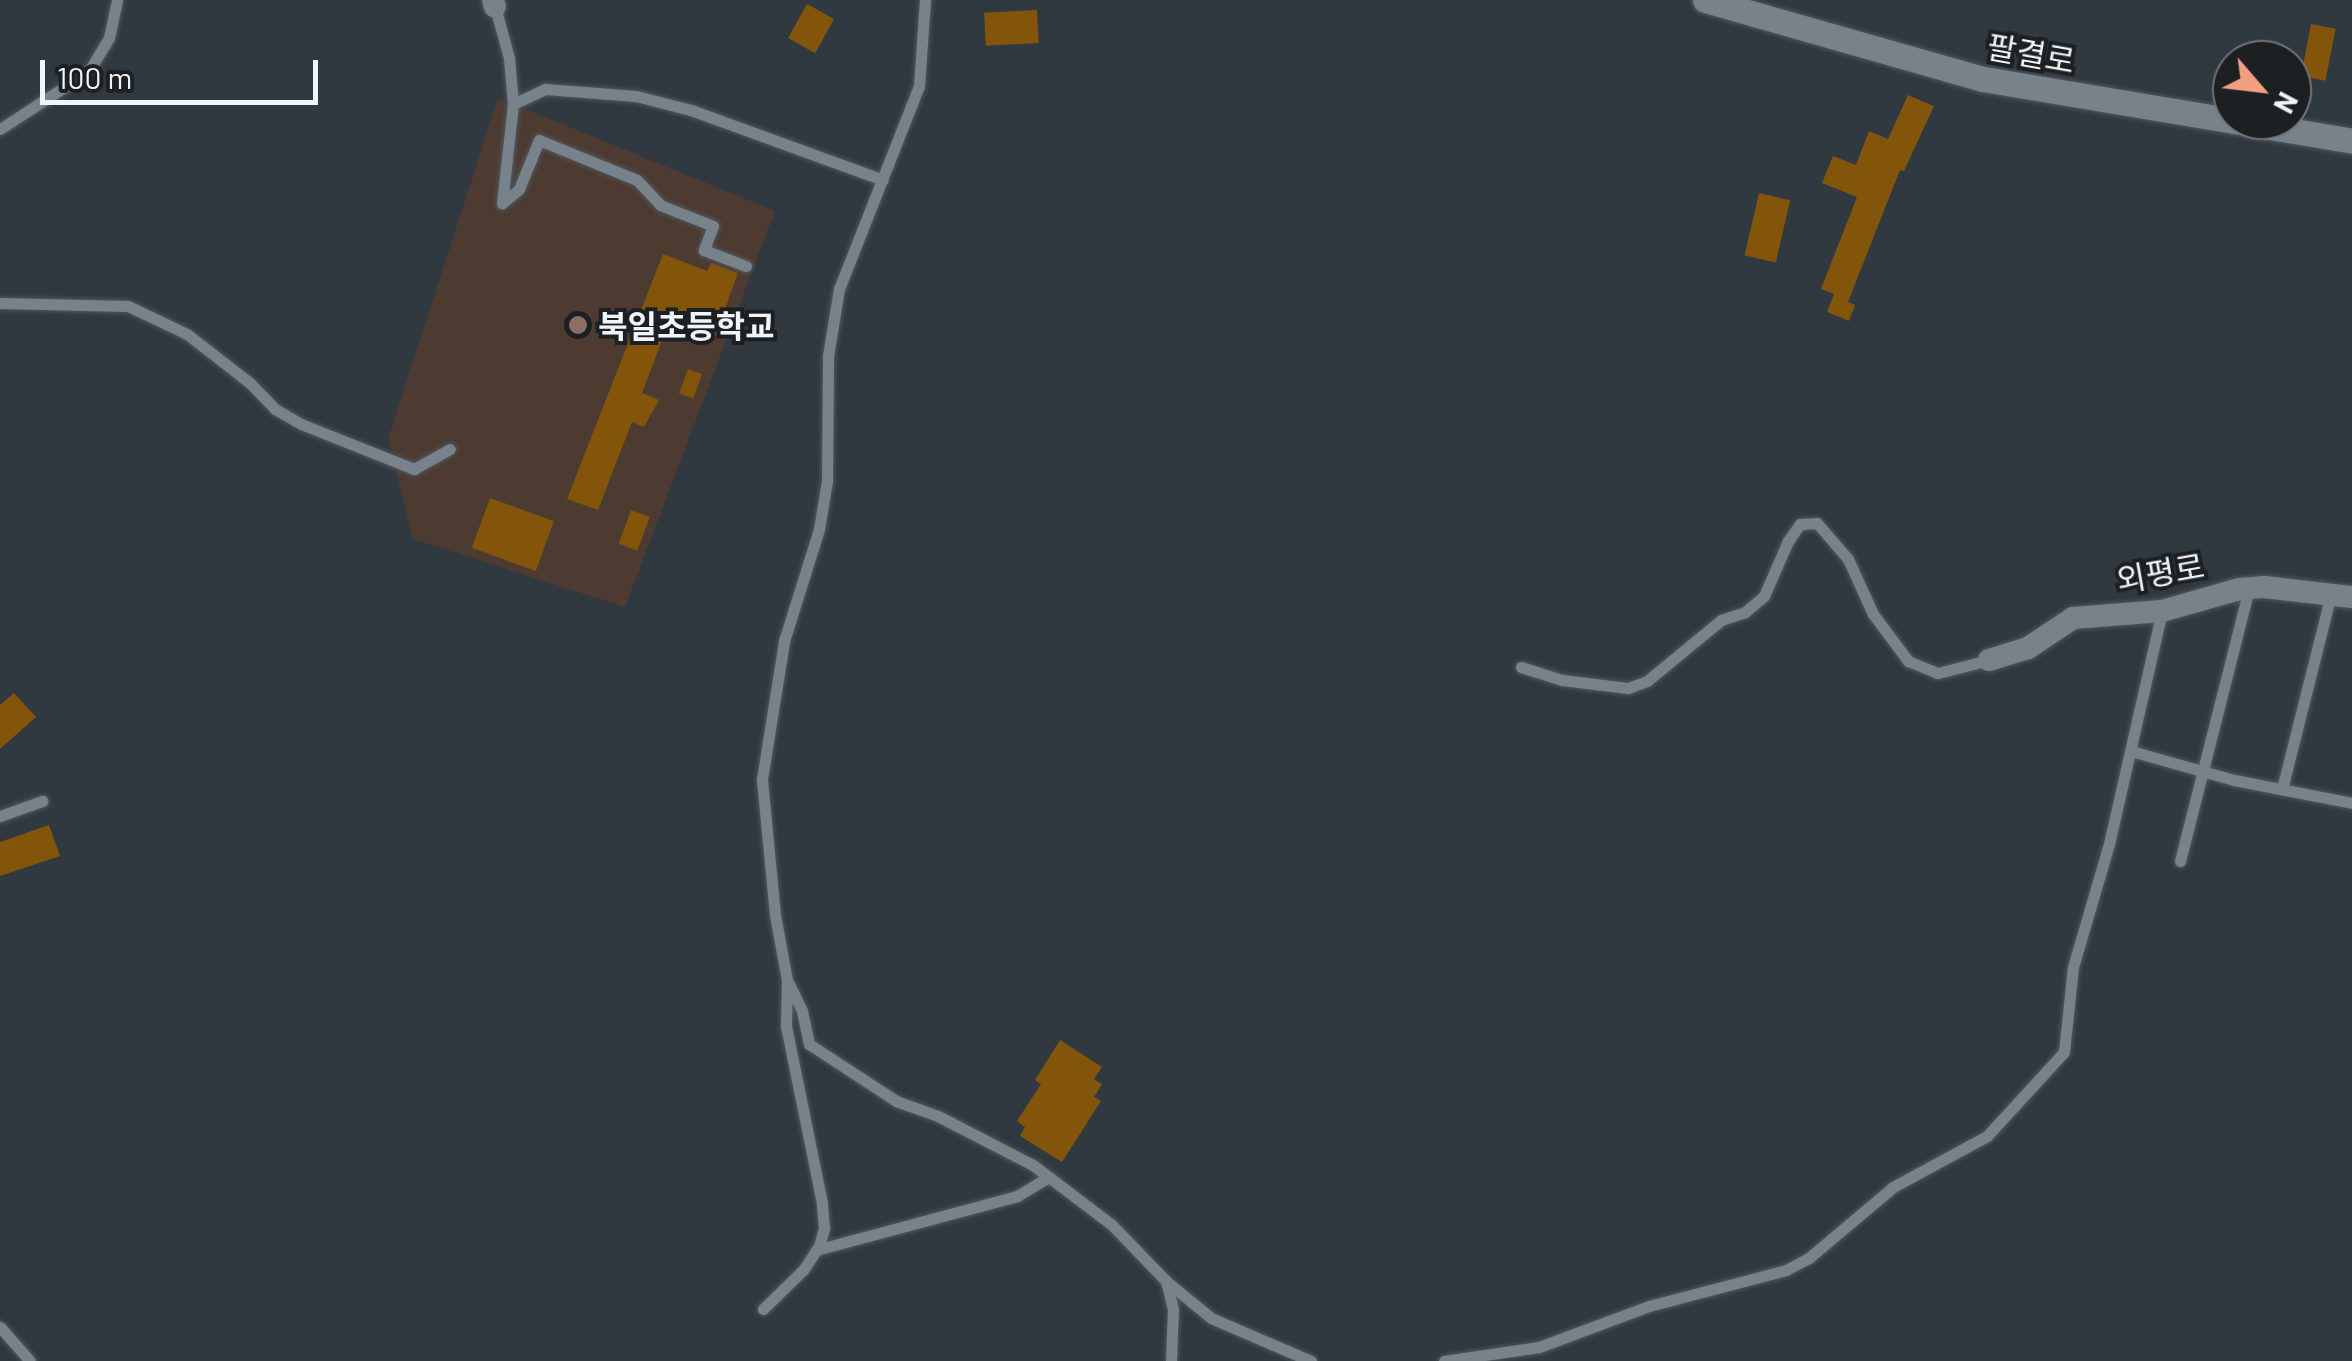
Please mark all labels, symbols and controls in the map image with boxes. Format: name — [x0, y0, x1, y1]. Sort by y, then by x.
street label: 팔결로 — [1984, 26, 2078, 80]
scale bar — [45, 40, 322, 102]
north arrow — [2212, 40, 2312, 140]
text: 100 m — [57, 59, 132, 95]
text: N — [2267, 87, 2306, 119]
place label: 북일초등학교 — [598, 306, 775, 344]
marker: 북일초등학교 — [567, 314, 589, 336]
street label: 외평로 — [2113, 545, 2207, 599]

